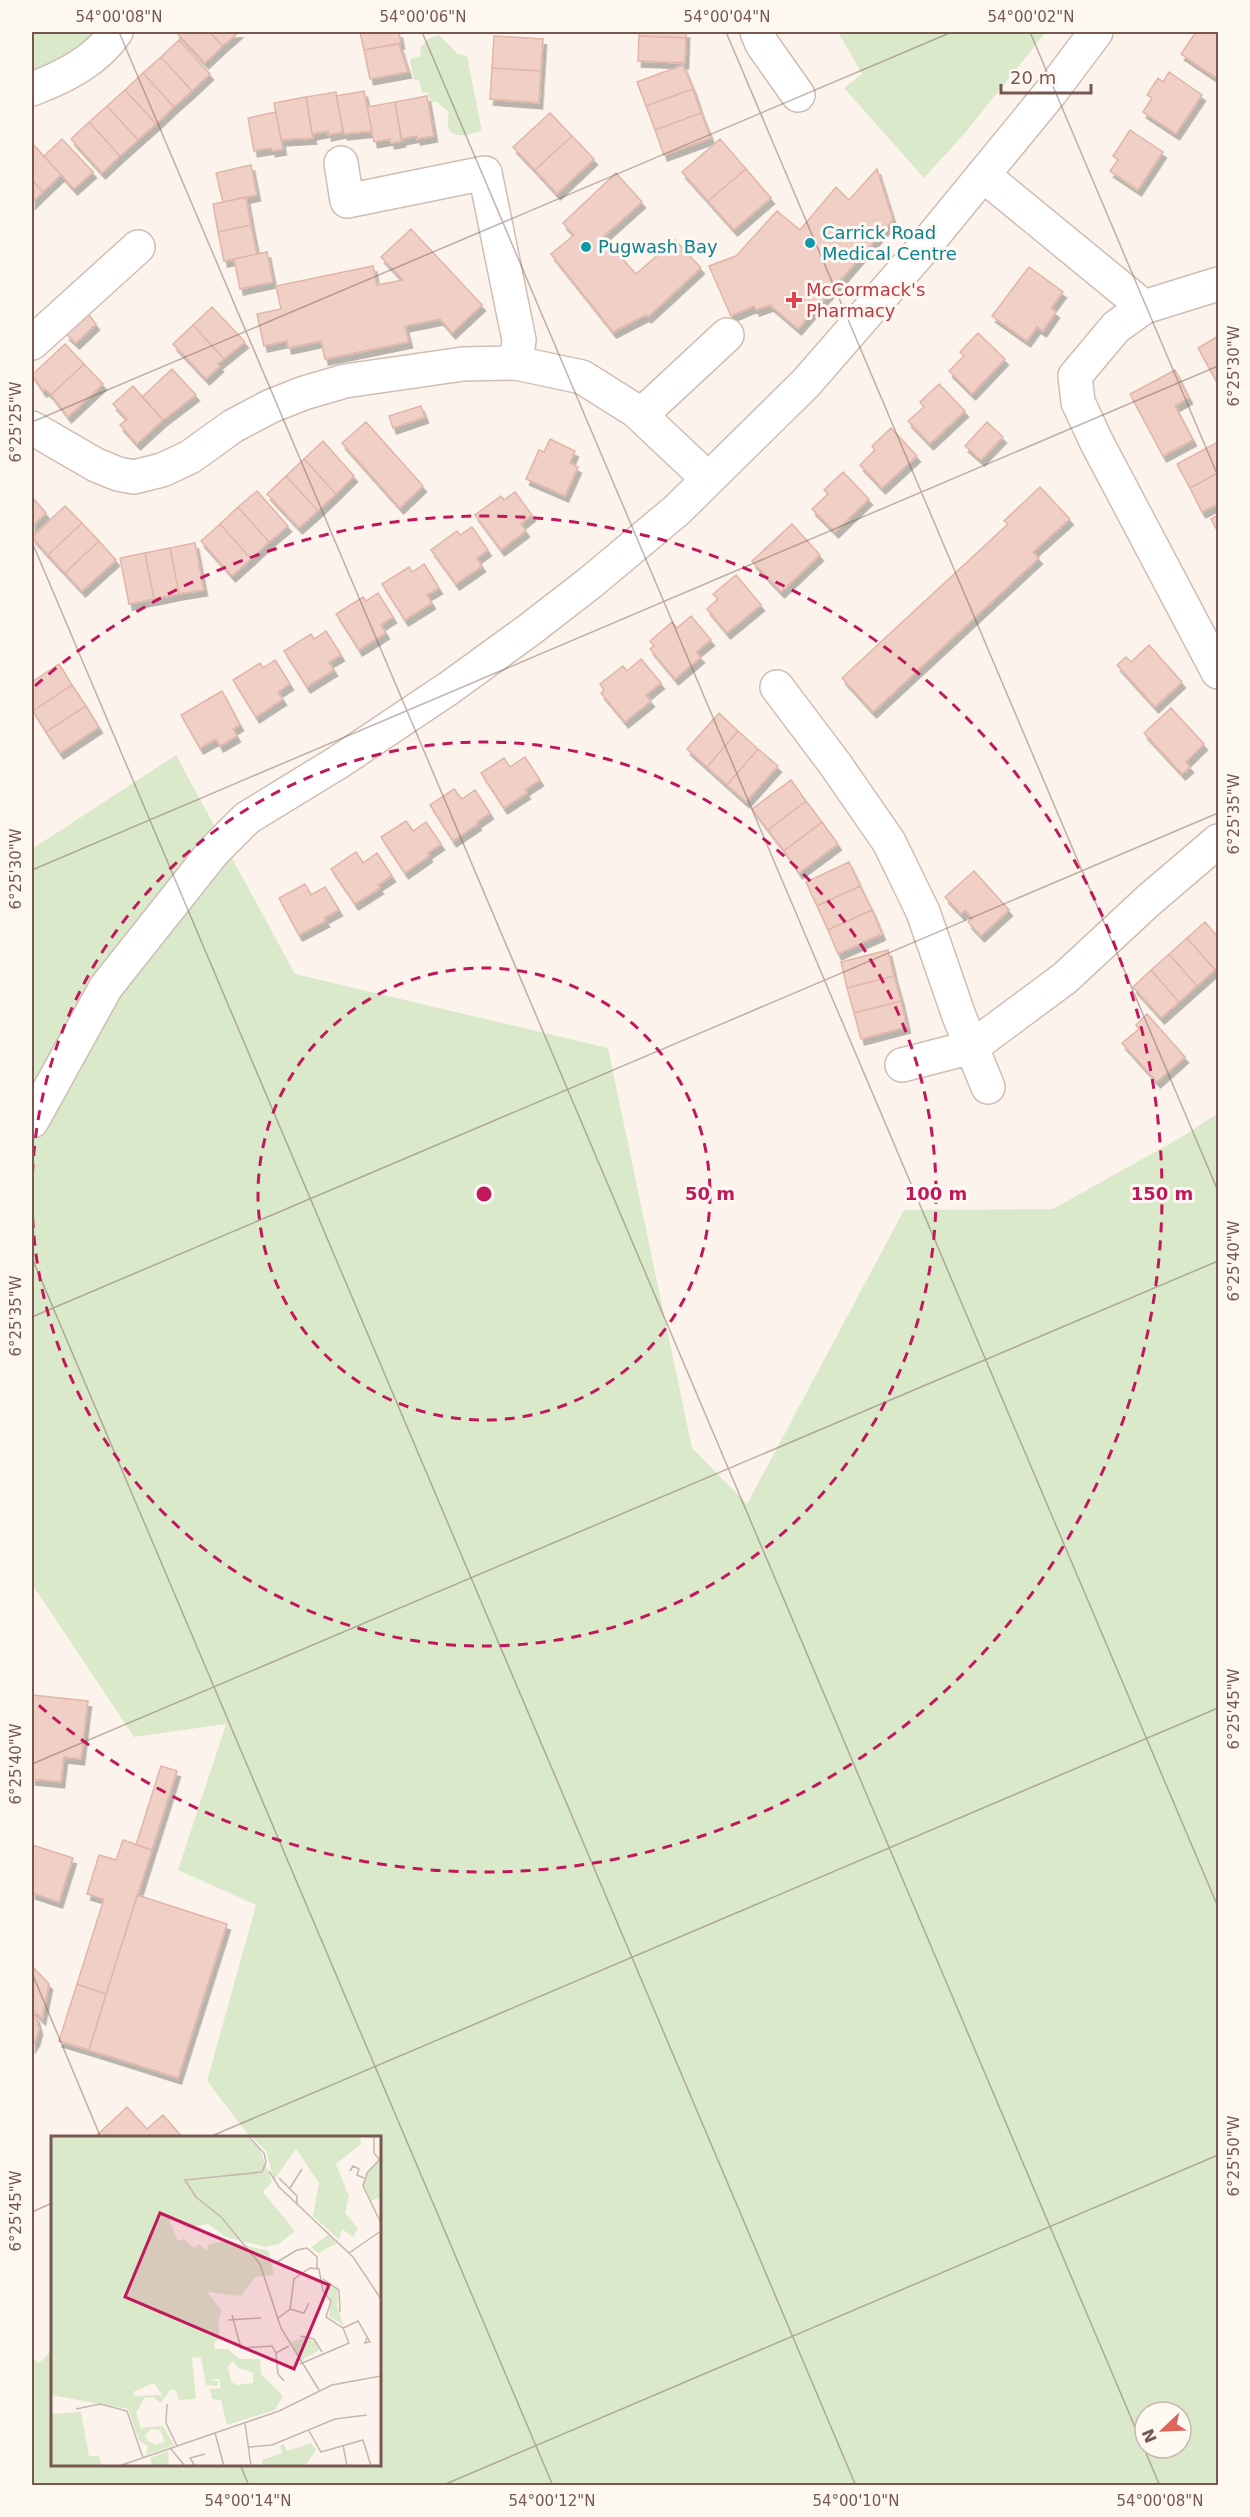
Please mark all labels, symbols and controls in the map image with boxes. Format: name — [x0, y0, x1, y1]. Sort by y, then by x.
text: 54°00'08"N — [75, 8, 163, 26]
text: 54°00'06"N — [379, 8, 467, 26]
text: 54°00'04"N — [683, 8, 771, 26]
text: 54°00'02"N — [987, 8, 1075, 26]
scale bar — [1001, 57, 1091, 95]
text: 20 m — [1010, 67, 1056, 88]
place label: Carrick Road Medical Centre — [822, 222, 957, 264]
place label: Pugwash Bay — [598, 236, 718, 257]
marker: Carrick Road Medical Centre — [803, 236, 817, 250]
marker: Pugwash Bay — [579, 240, 593, 254]
place label: McCormack's Pharmacy — [806, 279, 925, 321]
marker: McCormack's Pharmacy — [787, 293, 801, 307]
text: 6°25'30"W — [1225, 325, 1243, 407]
text: 6°25'25"W — [7, 381, 25, 463]
text: 6°25'35"W — [1225, 773, 1243, 855]
text: 6°25'30"W — [7, 828, 25, 910]
text: 50 m — [685, 1183, 735, 1204]
text: 100 m — [905, 1183, 967, 1204]
text: 150 m — [1131, 1183, 1193, 1204]
centre of rings — [474, 1184, 494, 1204]
text: 6°25'40"W — [1225, 1220, 1243, 1302]
text: 6°25'35"W — [7, 1275, 25, 1357]
text: 6°25'45"W — [1225, 1668, 1243, 1750]
text: 6°25'40"W — [7, 1723, 25, 1805]
text: 6°25'50"W — [1225, 2115, 1243, 2197]
inset map — [51, 2136, 381, 2466]
text: 6°25'45"W — [7, 2170, 25, 2252]
north arrow — [1133, 2400, 1193, 2460]
text: N — [1138, 2426, 1161, 2446]
text: 54°00'14"N — [204, 2492, 292, 2510]
text: 54°00'12"N — [508, 2492, 596, 2510]
text: 54°00'10"N — [812, 2492, 900, 2510]
text: 54°00'08"N — [1116, 2492, 1204, 2510]

